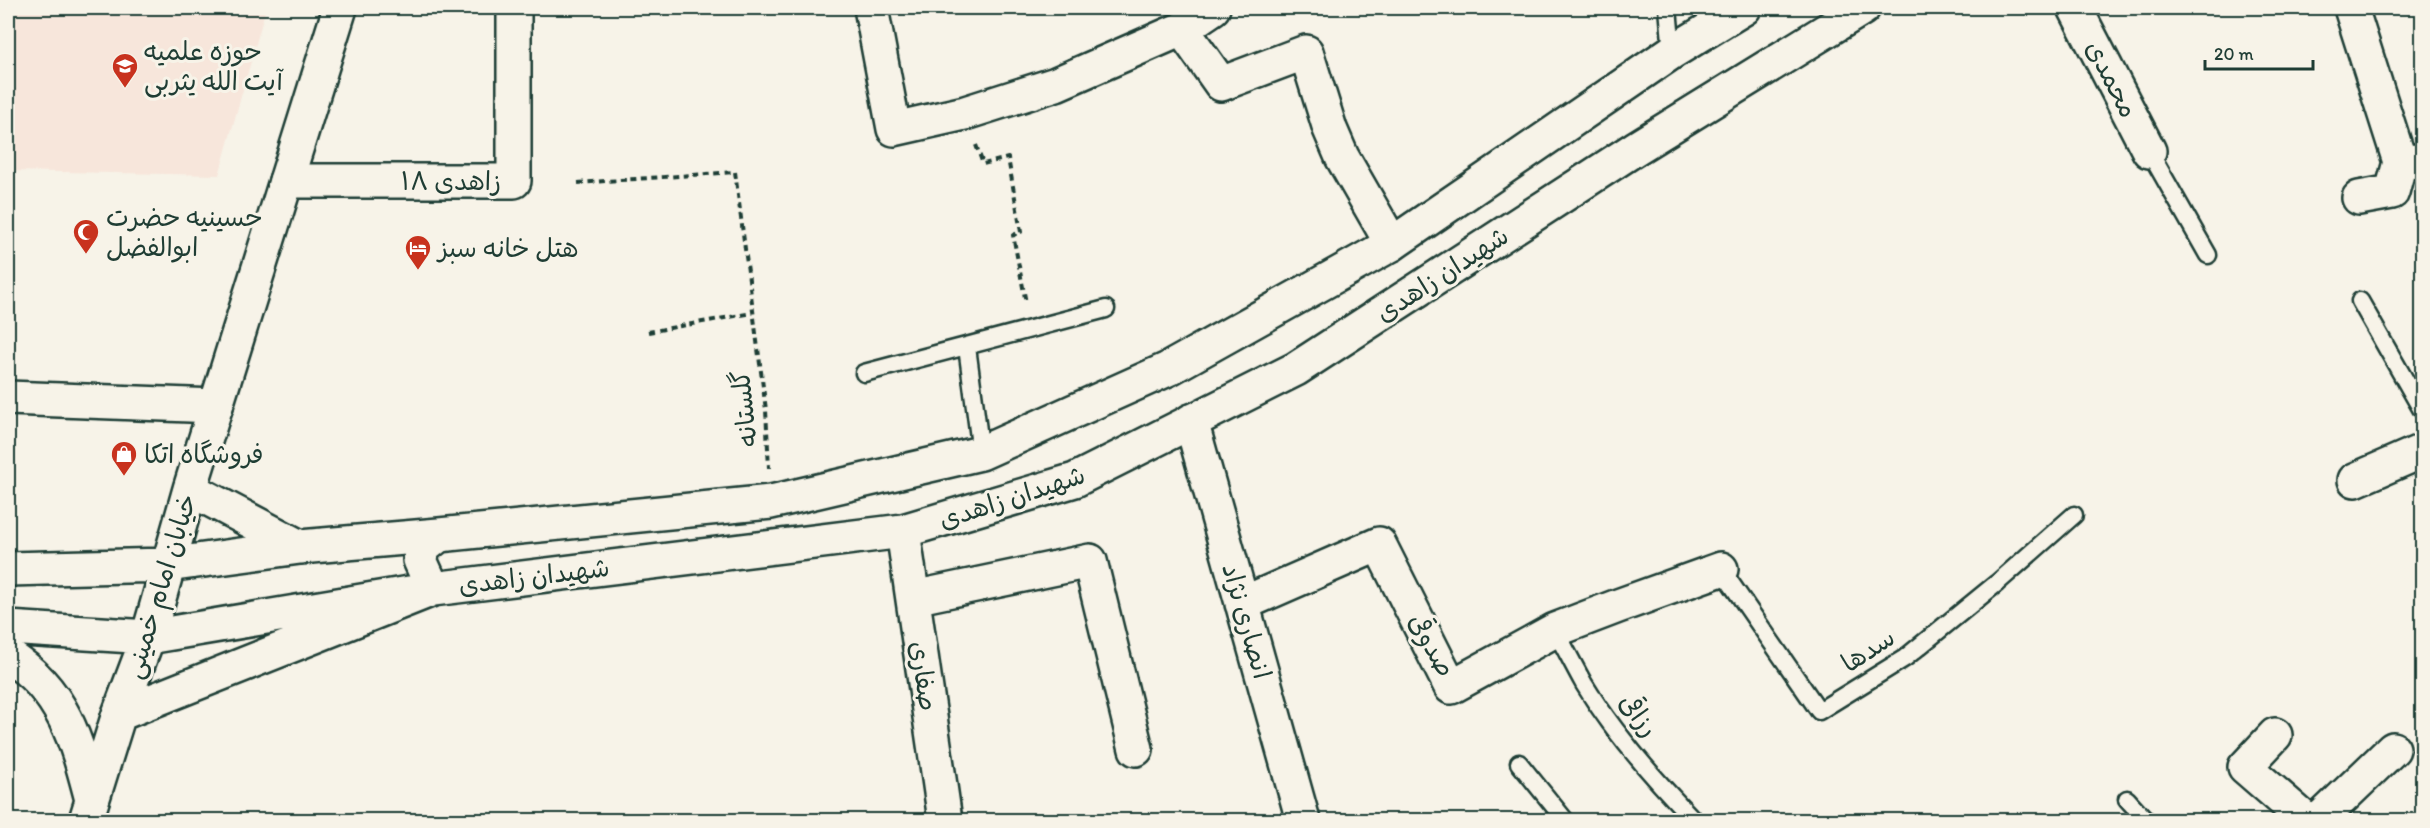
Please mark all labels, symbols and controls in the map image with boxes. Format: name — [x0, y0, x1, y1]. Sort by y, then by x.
scale bar — [2205, 33, 2313, 71]
place label: حوزه علمیه آیت الله یثربی — [144, 35, 285, 98]
street label: محمدی — [2079, 35, 2145, 123]
text: 20 m — [2214, 43, 2254, 65]
school or university icon: حوزه علمیه آیت الله یثربی — [110, 51, 140, 89]
street label: زاهدی ۱۸ — [401, 165, 501, 197]
place label: حسینیه حضرت ابوالفضل — [106, 201, 263, 263]
mosque icon: حسینیه حضرت ابوالفضل — [71, 217, 101, 255]
street label: شهیدان زاهدی — [1370, 219, 1514, 329]
place label: هتل خانه سبز — [436, 232, 579, 264]
hotel icon: هتل خانه سبز — [403, 233, 433, 271]
street label: گلستانه — [724, 369, 764, 449]
place label: فروشگاه اتکا — [144, 438, 264, 470]
shop icon: فروشگاه اتکا — [109, 439, 139, 477]
street label: شهیدان زاهدی — [935, 458, 1089, 536]
street label: خیابان امام خمینی — [117, 490, 207, 683]
street label: شهیدان زاهدی — [457, 551, 611, 601]
street label: انصاری نژاد — [1215, 560, 1279, 682]
street label: صدوقی — [1401, 608, 1462, 683]
street label: سدها — [1835, 621, 1901, 679]
street label: صفاری — [903, 639, 945, 713]
street label: رزاقی — [1612, 687, 1666, 743]

